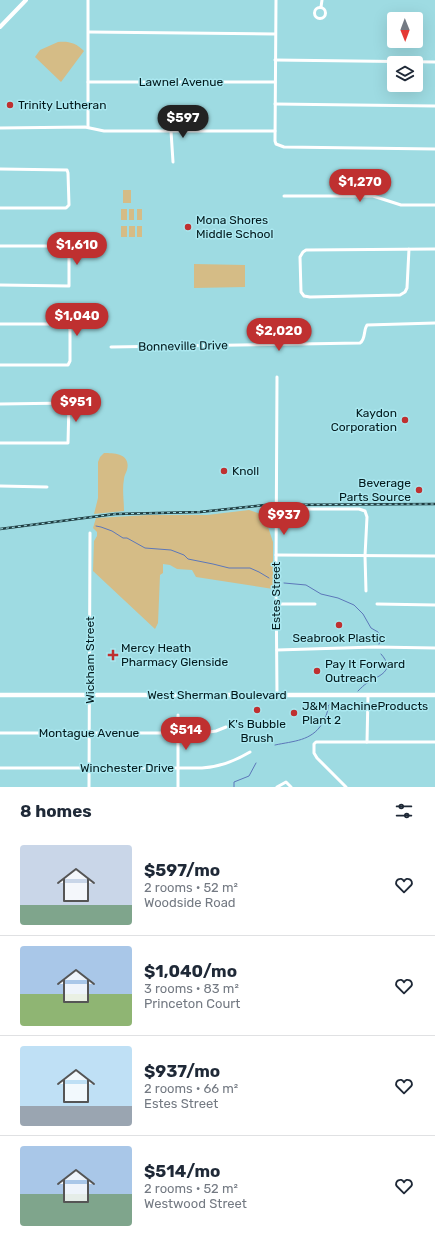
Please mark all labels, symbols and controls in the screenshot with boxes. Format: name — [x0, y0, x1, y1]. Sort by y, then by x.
north arrow — [387, 12, 423, 48]
map controls — [387, 12, 423, 92]
button: layers — [387, 56, 423, 92]
street label: Lawnel Avenue — [139, 75, 224, 89]
place label: Trinity Lutheran — [18, 98, 106, 112]
marker: Trinity Lutheran — [5, 100, 15, 110]
pin: $597 — [159, 105, 207, 139]
text: $597 — [167, 110, 199, 125]
pin: $1,270 — [327, 169, 393, 203]
text: $1,270 — [338, 174, 382, 189]
place label: Mona Shores Middle School — [196, 213, 273, 241]
marker: Mona Shores Middle School — [183, 222, 193, 232]
pin: $1,610 — [44, 232, 110, 266]
text: $1,610 — [56, 237, 98, 252]
pin: $1,040 — [44, 303, 110, 337]
text: $1,040 — [54, 308, 100, 323]
pin: $2,020 — [246, 318, 312, 352]
text: $2,020 — [256, 323, 302, 338]
street label: Bonneville Drive — [138, 338, 228, 354]
pin: $951 — [52, 389, 100, 423]
text: $951 — [60, 394, 92, 409]
place label: Kaydon Corporation — [331, 406, 397, 434]
marker: Kaydon Corporation — [400, 415, 410, 425]
place label: Knoll — [232, 464, 259, 478]
marker: Knoll — [219, 466, 229, 476]
place label: Beverage Parts Source — [339, 476, 411, 504]
marker: Beverage Parts Source — [414, 485, 424, 495]
pin: $937 — [260, 502, 308, 536]
text: $937 — [268, 507, 300, 522]
street label: Estes Street — [269, 561, 283, 630]
street label: Wickham Street — [83, 616, 97, 704]
marker: Seabrook Plastic — [334, 620, 344, 630]
place label: Seabrook Plastic — [293, 631, 386, 645]
place label: Mercy Heath Pharmacy Glenside — [121, 641, 228, 669]
marker: Mercy Heath Pharmacy Glenside — [108, 650, 118, 660]
place label: Pay It Forward Outreach — [325, 657, 405, 685]
marker: Pay It Forward Outreach — [312, 666, 322, 676]
street label: West Sherman Boulevard — [147, 688, 287, 702]
place label: J&M MachineProducts Plant 2 — [302, 699, 428, 727]
marker: K's Bubble Brush — [252, 705, 262, 715]
marker: J&M MachineProducts Plant 2 — [289, 708, 299, 718]
pin: $514 — [162, 717, 210, 751]
place label: K's Bubble Brush — [228, 717, 286, 745]
text: $514 — [170, 722, 202, 737]
street label: Montague Avenue — [39, 726, 140, 740]
street label: Winchester Drive — [80, 761, 174, 775]
icon: filters — [393, 800, 415, 822]
text: 8 homes — [20, 801, 92, 821]
text: $597/mo — [144, 860, 220, 880]
icon: home — [52, 861, 100, 909]
icon: heart — [393, 874, 415, 896]
text: 2 rooms · 52 m² — [144, 880, 238, 895]
text: Woodside Road — [144, 895, 236, 910]
text: $1,040/mo — [144, 961, 237, 981]
icon: home — [52, 962, 100, 1010]
icon: heart — [393, 975, 415, 997]
text: 3 rooms · 83 m² — [144, 981, 239, 996]
text: Princeton Court — [144, 996, 240, 1011]
text: $937/mo — [144, 1061, 220, 1081]
icon: home — [52, 1062, 100, 1110]
icon: heart — [393, 1075, 415, 1097]
text: 2 rooms · 66 m² — [144, 1081, 238, 1096]
text: Estes Street — [144, 1096, 218, 1111]
text: $514/mo — [144, 1161, 220, 1181]
icon: home — [52, 1162, 100, 1210]
icon: heart — [393, 1175, 415, 1197]
text: 2 rooms · 52 m² — [144, 1181, 238, 1196]
text: Westwood Street — [144, 1196, 247, 1211]

